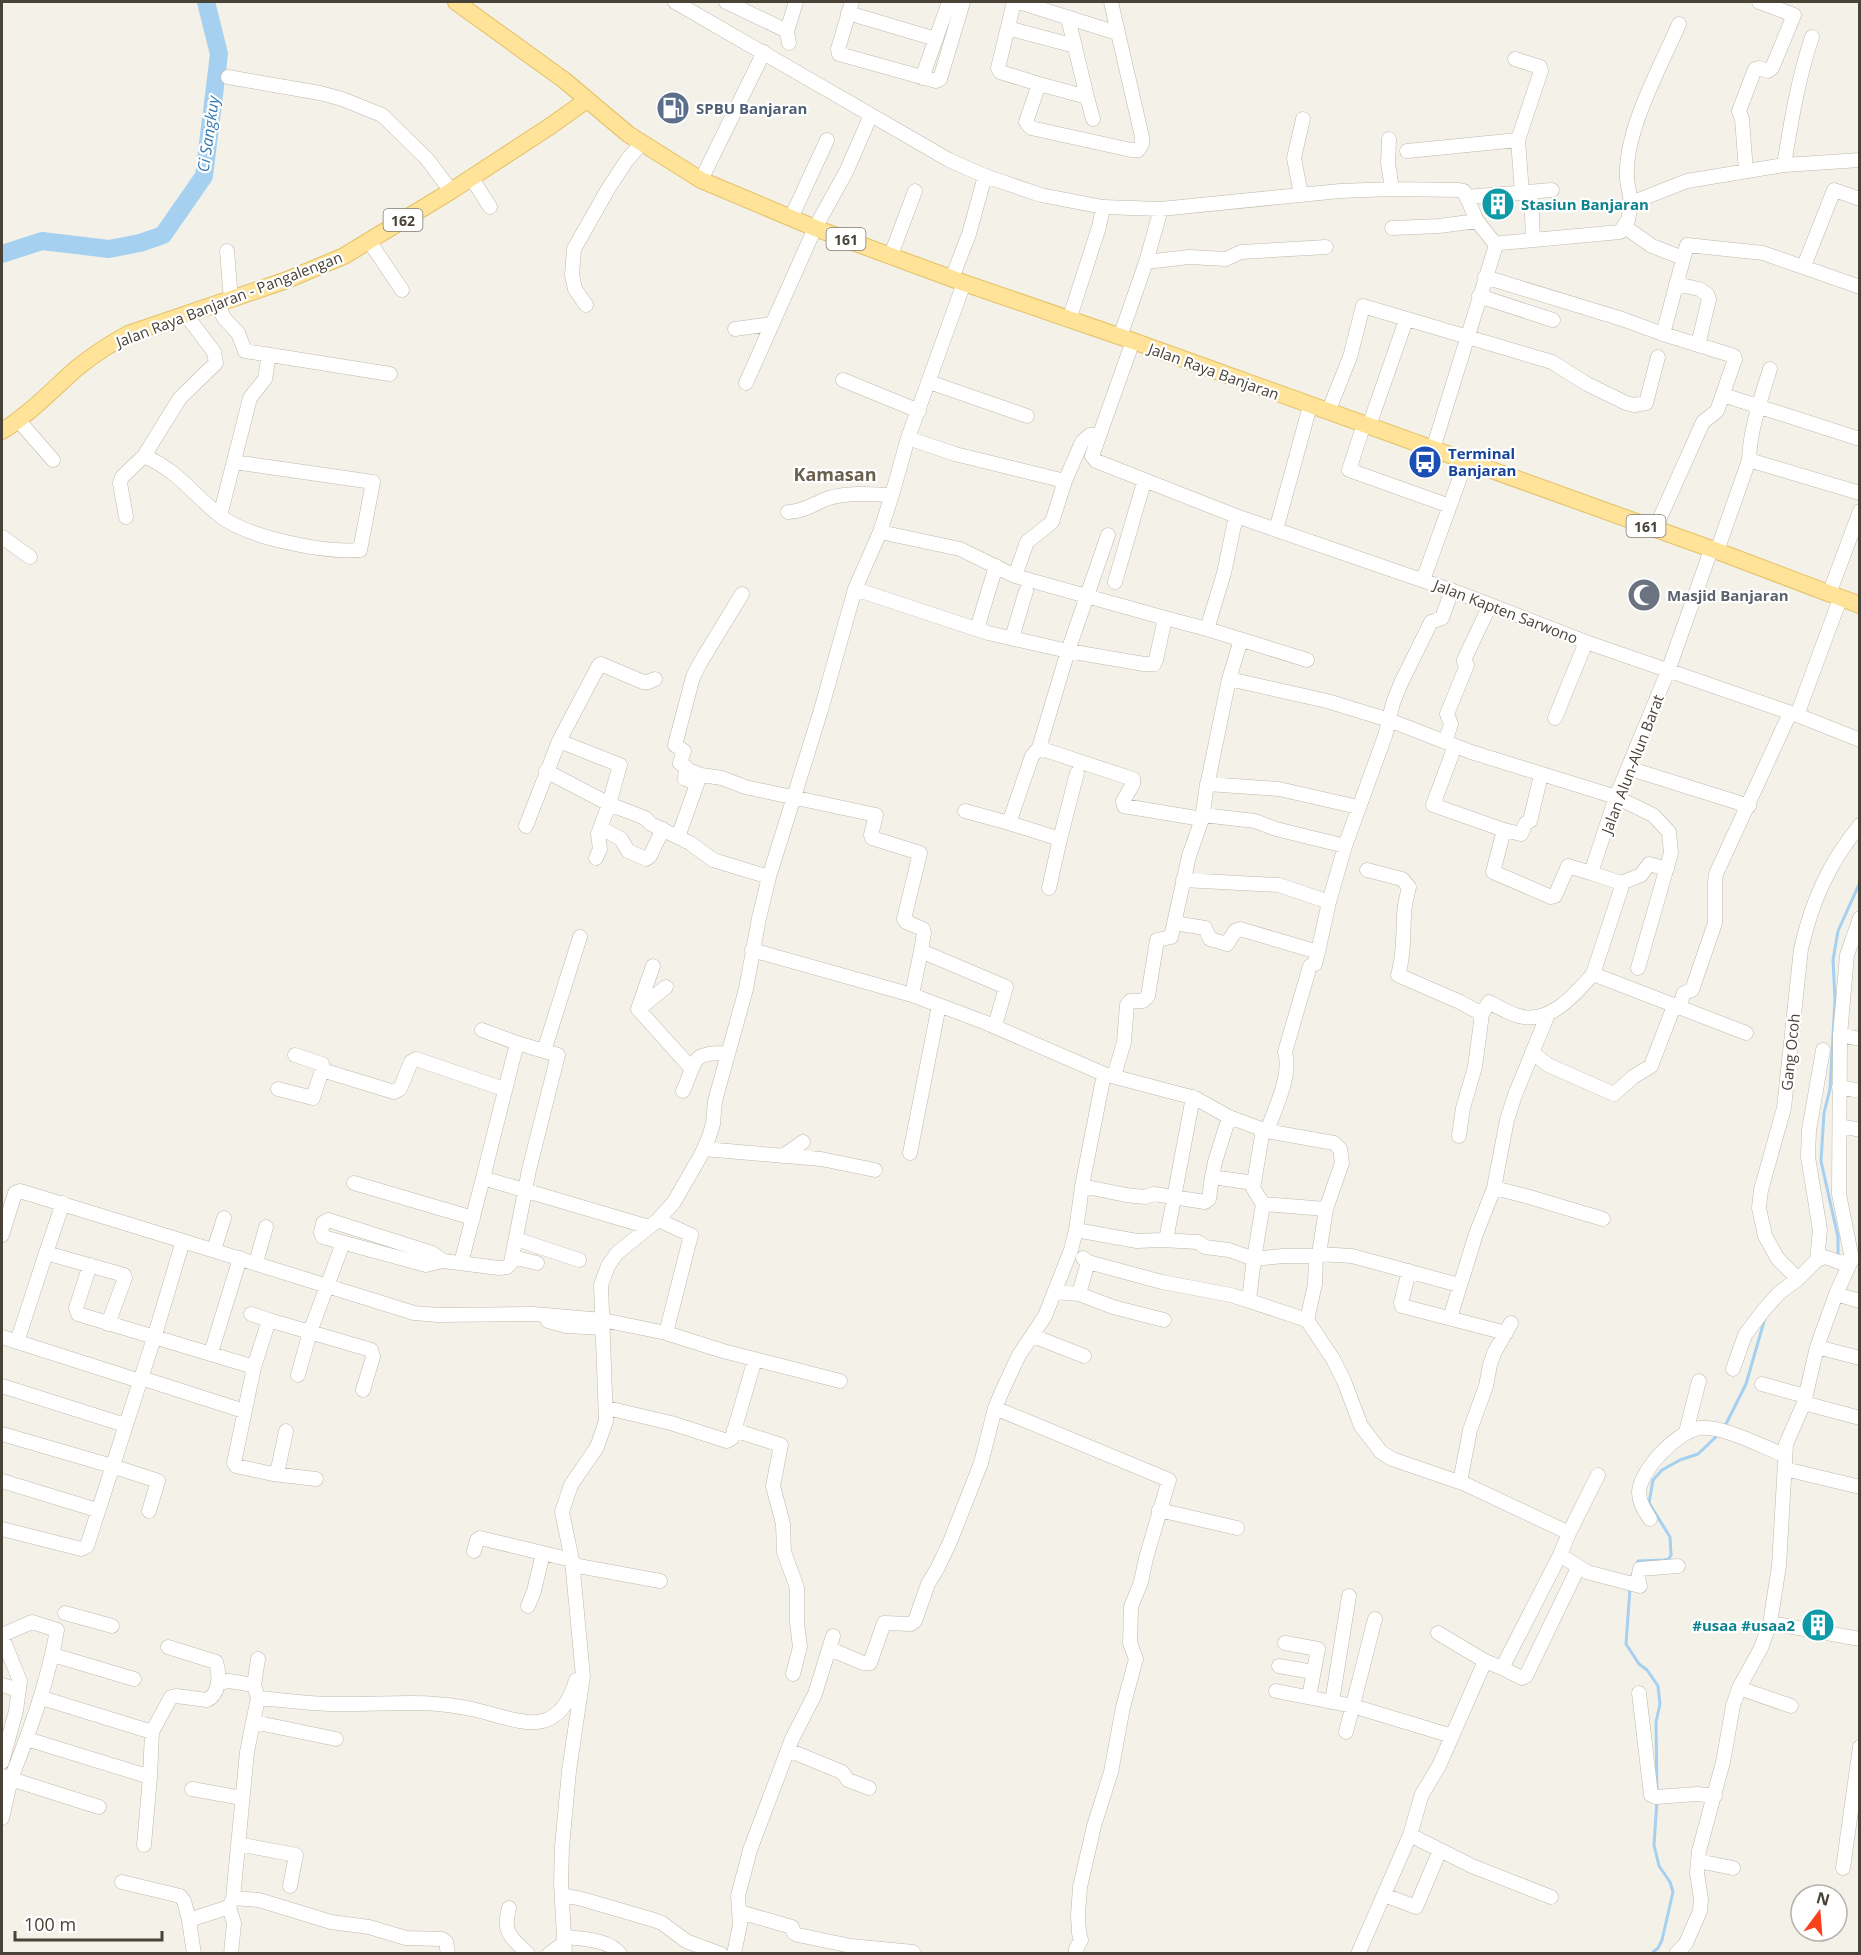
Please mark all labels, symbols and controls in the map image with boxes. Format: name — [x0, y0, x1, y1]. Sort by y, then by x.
fuel station icon: SPBU Banjaran — [655, 90, 691, 126]
water label: Ci Sangkuy — [192, 93, 224, 173]
place label: SPBU Banjaran — [696, 98, 807, 118]
building icon: Stasiun Banjaran — [1480, 186, 1516, 222]
place label: Stasiun Banjaran — [1521, 194, 1649, 214]
road number: 162 — [384, 209, 422, 231]
road number: 161 — [826, 228, 866, 250]
street label: Jalan Raya Banjaran - Pangalengan — [111, 247, 345, 352]
street label: Jalan Raya Banjaran — [1144, 337, 1282, 404]
place label: Terminal Banjaran — [1448, 443, 1516, 480]
bus stop icon: Terminal Banjaran — [1407, 444, 1443, 480]
district label: Kamasan — [793, 462, 877, 486]
road number: 161 — [1626, 515, 1666, 537]
street label: Jalan Kapten Sarwono — [1429, 574, 1581, 648]
mosque icon: Masjid Banjaran — [1626, 577, 1662, 613]
place label: Masjid Banjaran — [1667, 585, 1789, 605]
street label: Jalan Alun-Alun Barat — [1596, 692, 1668, 838]
street label: Gang Ocoh — [1776, 1012, 1804, 1092]
building icon: #usaa #usaa2 — [1800, 1607, 1836, 1643]
place label: #usaa #usaa2 — [1692, 1615, 1795, 1635]
north arrow — [1789, 1883, 1849, 1943]
text: N — [1814, 1886, 1832, 1911]
scale bar — [15, 1904, 162, 1942]
text: 100 m — [24, 1912, 76, 1936]

